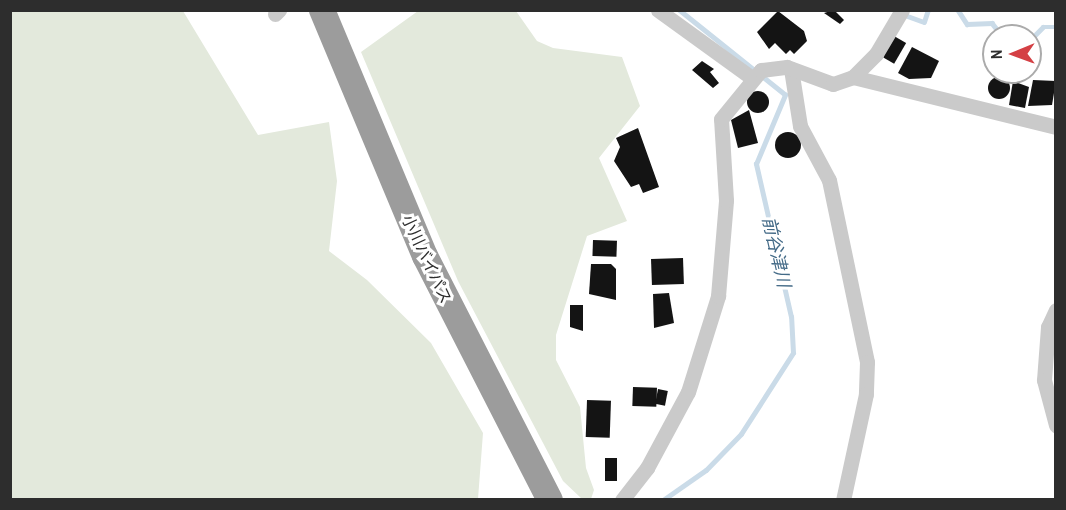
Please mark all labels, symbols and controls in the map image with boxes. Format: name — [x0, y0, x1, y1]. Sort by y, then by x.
north arrow — [982, 24, 1042, 84]
text: N — [985, 49, 1007, 59]
street label: 小川バイパス — [398, 211, 456, 307]
water label: 前谷津川 — [757, 214, 795, 290]

